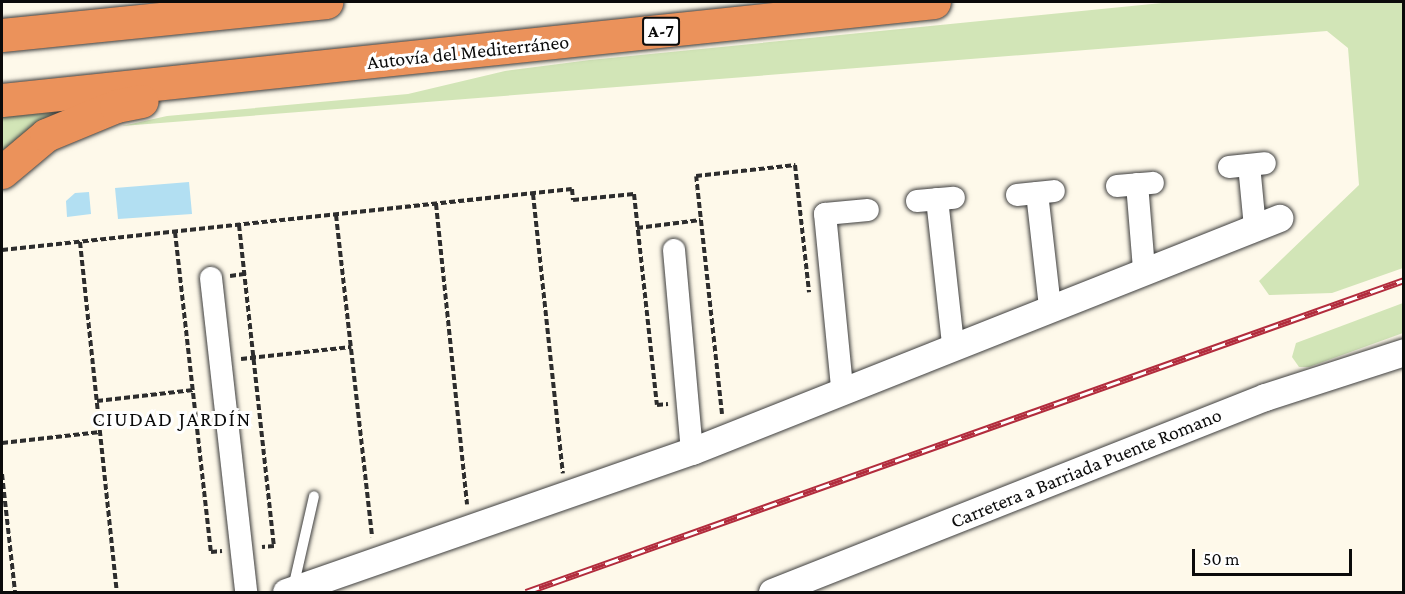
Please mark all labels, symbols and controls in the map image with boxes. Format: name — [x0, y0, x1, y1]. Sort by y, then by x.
road number: A-7 — [642, 16, 680, 46]
street label: Autovía del Mediterráneo — [366, 29, 570, 75]
street label: Carretera a Barriada Puente Romano — [947, 403, 1225, 533]
district label: CIUDAD JARDÍN — [92, 406, 252, 432]
scale bar — [1195, 537, 1356, 575]
text: 50 m — [1203, 549, 1240, 569]

